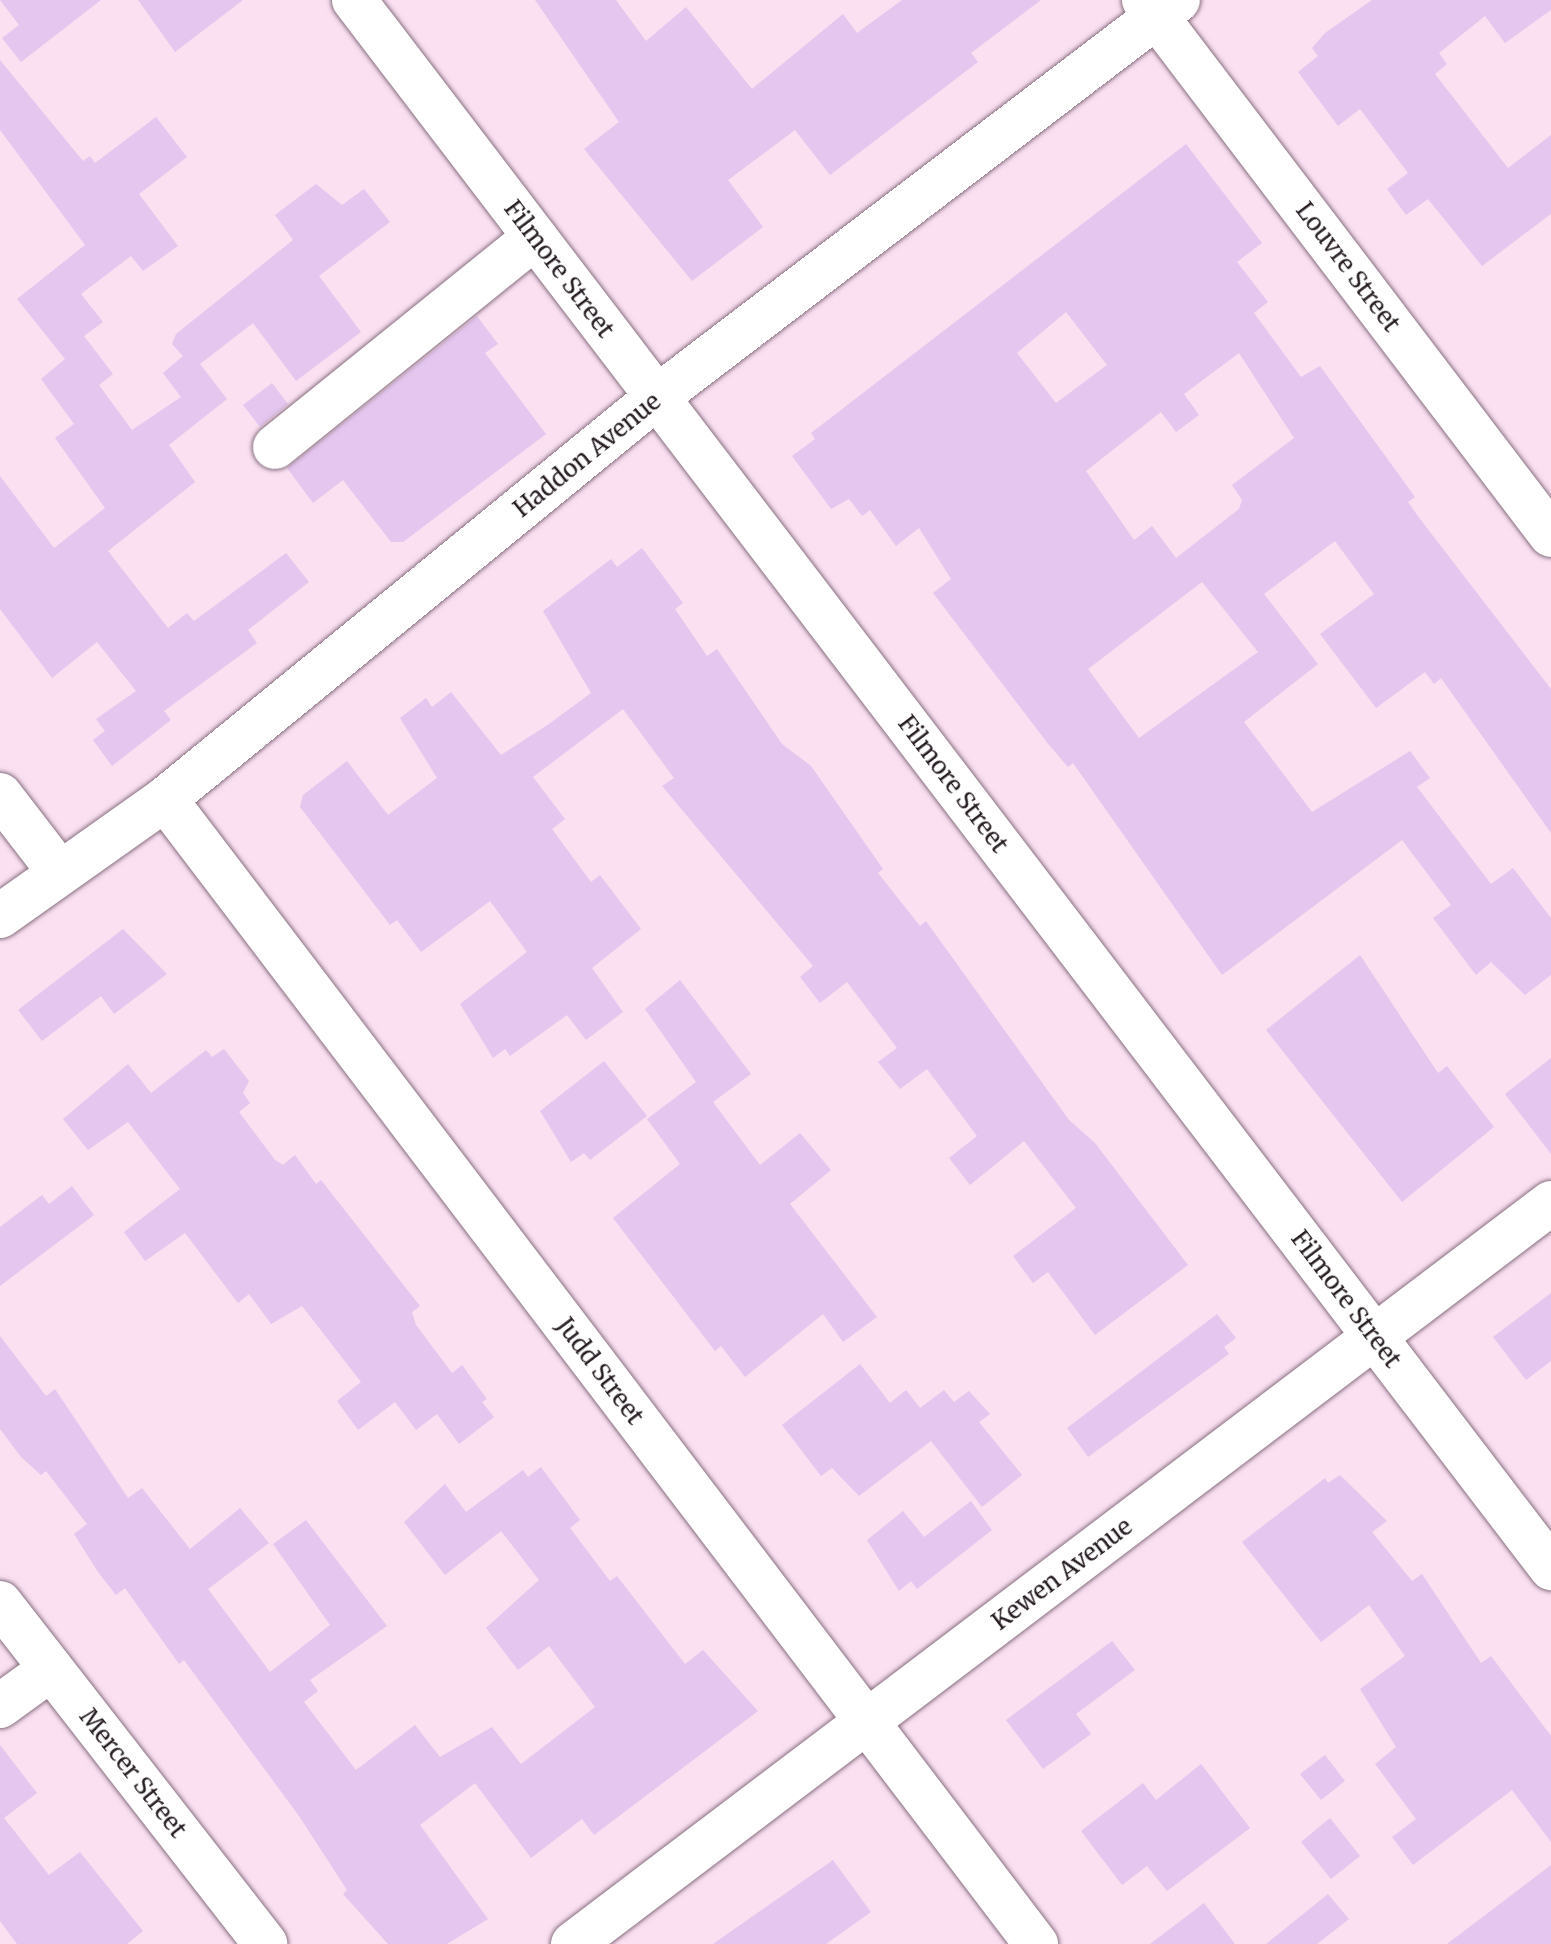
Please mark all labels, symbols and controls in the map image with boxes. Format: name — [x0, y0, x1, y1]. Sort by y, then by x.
street label: Filmore Street — [498, 195, 620, 343]
street label: Louvre Street — [1290, 197, 1406, 337]
street label: Haddon Avenue — [508, 387, 666, 523]
street label: Filmore Street — [892, 710, 1014, 858]
street label: Filmore Street — [1285, 1225, 1407, 1373]
street label: Judd Street — [550, 1312, 650, 1430]
street label: Kewen Avenue — [986, 1512, 1138, 1636]
street label: Mercer Street — [74, 1703, 192, 1843]

